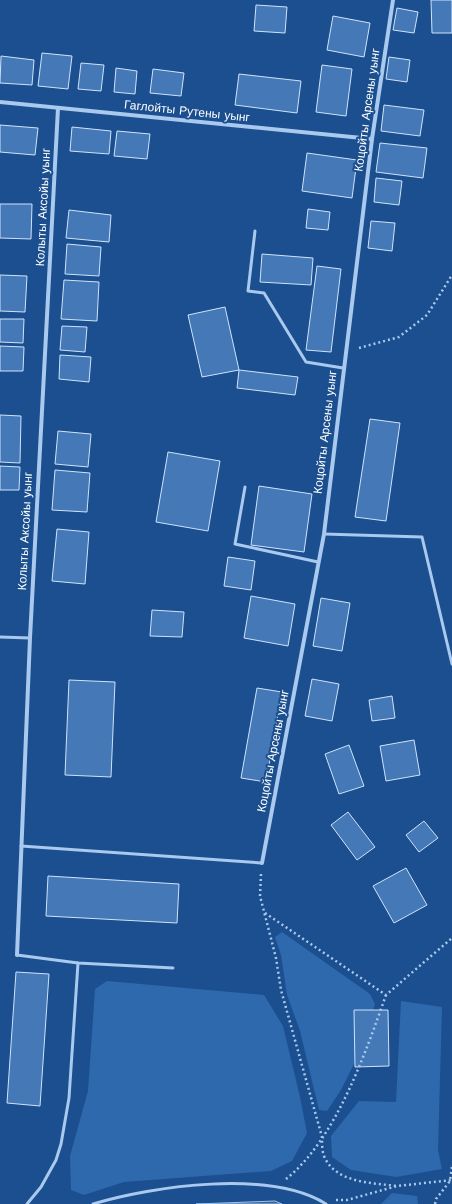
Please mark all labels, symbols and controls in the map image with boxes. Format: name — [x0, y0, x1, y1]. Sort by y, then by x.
street label: Коцойты Арсены уынг — [351, 47, 383, 173]
street label: Гаглойты Рутены уынг — [123, 97, 251, 125]
street label: Колыты Аксойы уынг — [33, 147, 53, 267]
street label: Коцойты Арсены уынг — [310, 369, 340, 495]
street label: Колыты Аксойы уынг — [15, 471, 35, 591]
street label: Коцойты Арсены уынг — [254, 688, 292, 813]

